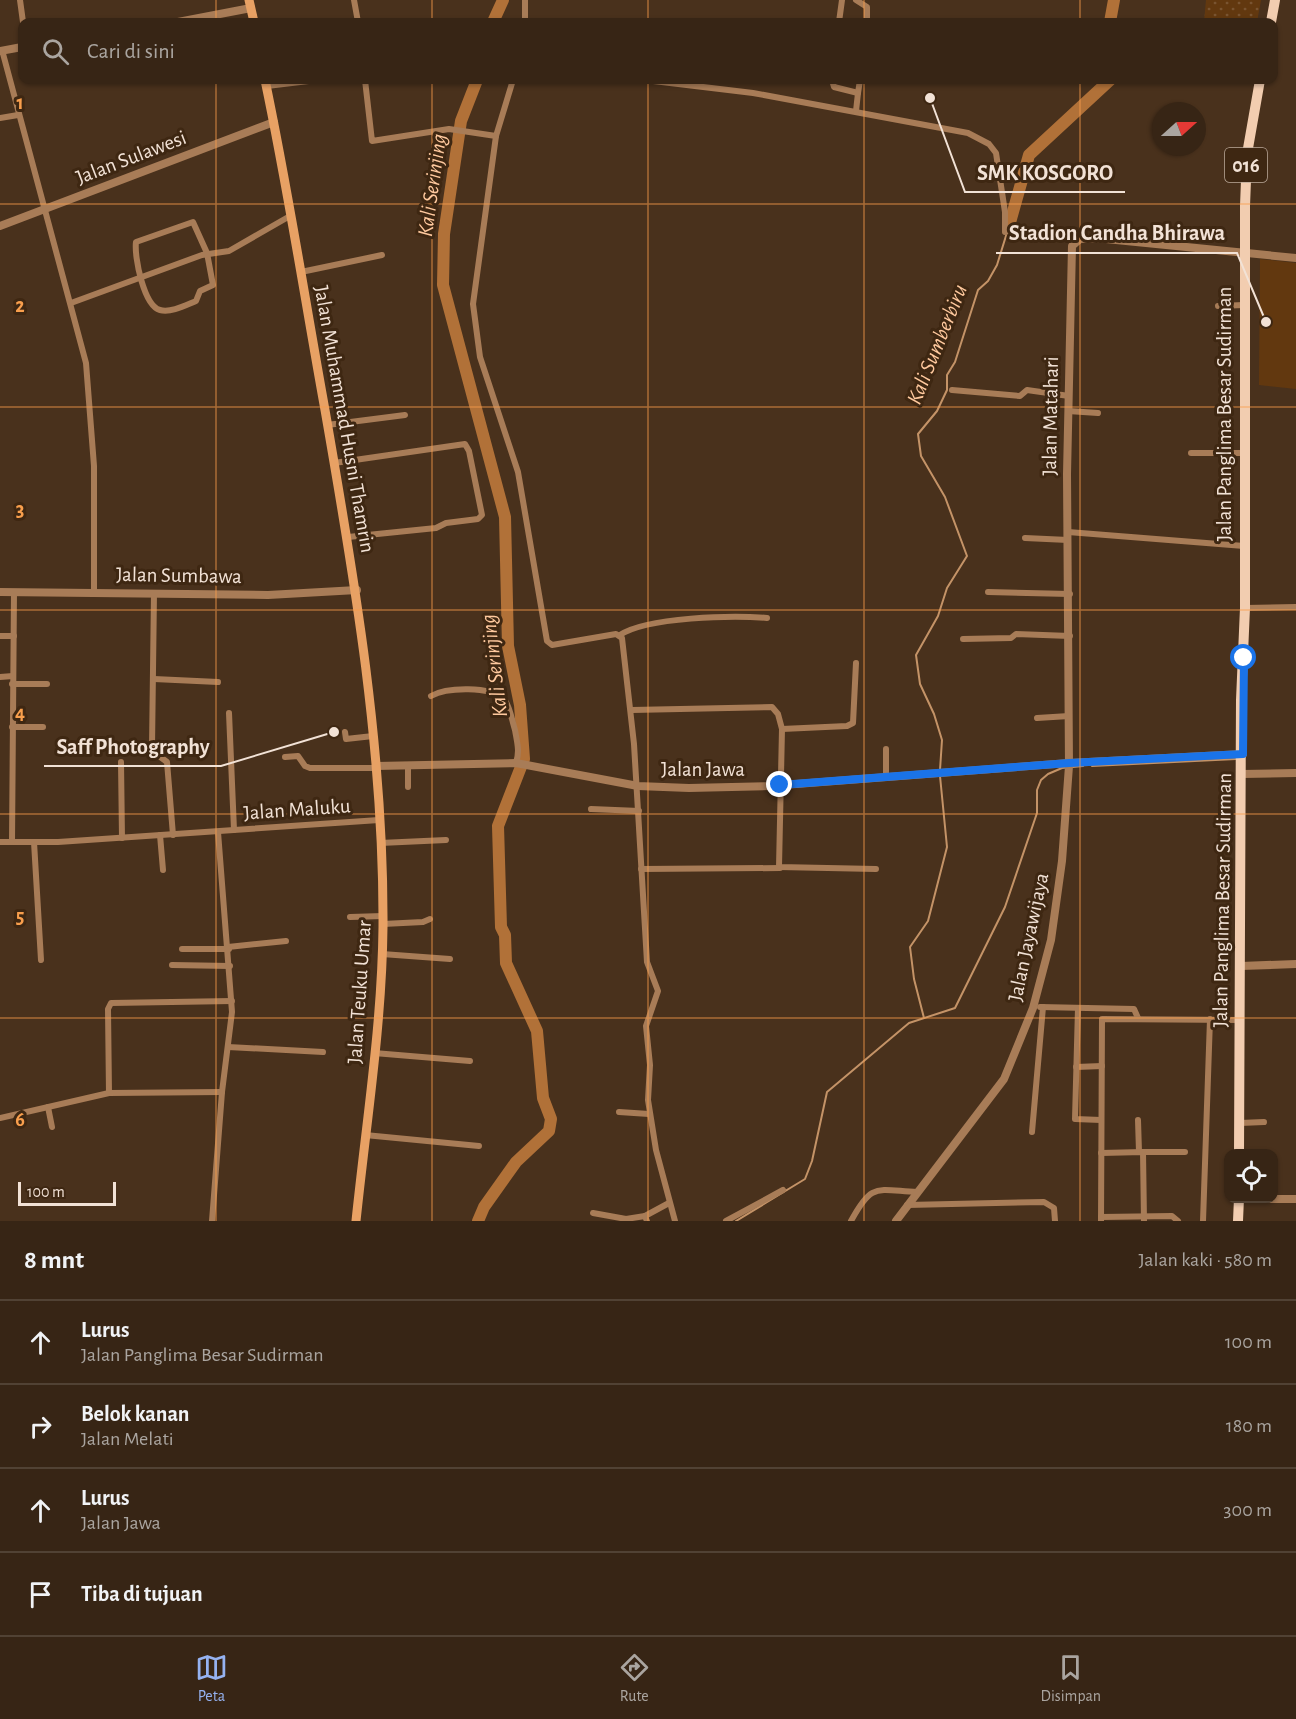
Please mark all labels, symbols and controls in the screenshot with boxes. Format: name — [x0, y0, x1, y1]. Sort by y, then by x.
search box — [18, 18, 1278, 84]
icon: search — [39, 35, 72, 68]
text: Cari di sini — [87, 40, 175, 62]
text: 1 — [16, 93, 24, 113]
north arrow — [1152, 102, 1206, 156]
street label: Jalan Sulawesi — [73, 127, 189, 188]
water label: Kali Serinjing — [414, 132, 450, 238]
road number: 016 — [1225, 148, 1267, 182]
callout: SMK KOSGORO — [965, 152, 1125, 192]
text: SMK KOSGORO — [977, 162, 1113, 184]
callout: Stadion Candha Bhirawa — [996, 213, 1237, 253]
text: Stadion Candha Bhirawa — [1009, 222, 1226, 244]
water label: Kali Sumberbiru — [903, 281, 971, 408]
street label: Jalan Muhammad Husni Thamrin — [311, 284, 378, 554]
street label: Jalan Panglima Besar Sudirman — [1214, 287, 1235, 541]
text: 2 — [15, 296, 25, 316]
street label: Jalan Matahari — [1039, 356, 1062, 476]
text: 3 — [16, 500, 24, 520]
street label: Jalan Sumbawa — [116, 564, 242, 587]
water label: Kali Serinjing — [477, 613, 511, 719]
route start — [1230, 644, 1256, 670]
text: 4 — [15, 703, 25, 723]
callout: Saff Photography — [44, 726, 221, 766]
text: Saff Photography — [56, 736, 210, 759]
street label: Jalan Jawa — [661, 759, 745, 780]
route end — [766, 771, 792, 797]
street label: Jalan Panglima Besar Sudirman — [1210, 773, 1235, 1028]
street label: Jalan Maluku — [243, 795, 351, 824]
street label: Jalan Jayawijaya — [1005, 871, 1052, 1003]
text: 5 — [16, 907, 24, 927]
street label: Jalan Teuku Umar — [344, 919, 375, 1064]
text: 6 — [15, 1110, 25, 1130]
map controls — [1224, 1149, 1278, 1203]
button: locate — [1224, 1149, 1278, 1203]
scale bar — [18, 1179, 116, 1206]
text: 100 m — [27, 1184, 65, 1200]
text: 8 mnt — [24, 1247, 84, 1273]
text: Jalan kaki · 580 m — [1139, 1250, 1272, 1270]
text: Lurus — [81, 1319, 130, 1341]
icon: ahead — [24, 1326, 57, 1359]
text: 100 m — [1225, 1332, 1272, 1352]
text: Jalan Panglima Besar Sudirman — [81, 1345, 324, 1365]
text: Belok kanan — [81, 1403, 189, 1425]
icon: right — [24, 1410, 57, 1443]
text: 180 m — [1226, 1416, 1272, 1436]
text: Jalan Melati — [81, 1429, 174, 1449]
text: Lurus — [81, 1487, 130, 1509]
icon: ahead — [24, 1494, 57, 1527]
text: 300 m — [1223, 1500, 1272, 1520]
text: Jalan Jawa — [81, 1513, 161, 1533]
icon: arrive — [24, 1578, 57, 1611]
text: Tiba di tujuan — [81, 1583, 203, 1605]
tab: Peta — [195, 1651, 228, 1706]
tab: Rute — [618, 1651, 651, 1706]
tab: Disimpan — [1041, 1651, 1101, 1706]

